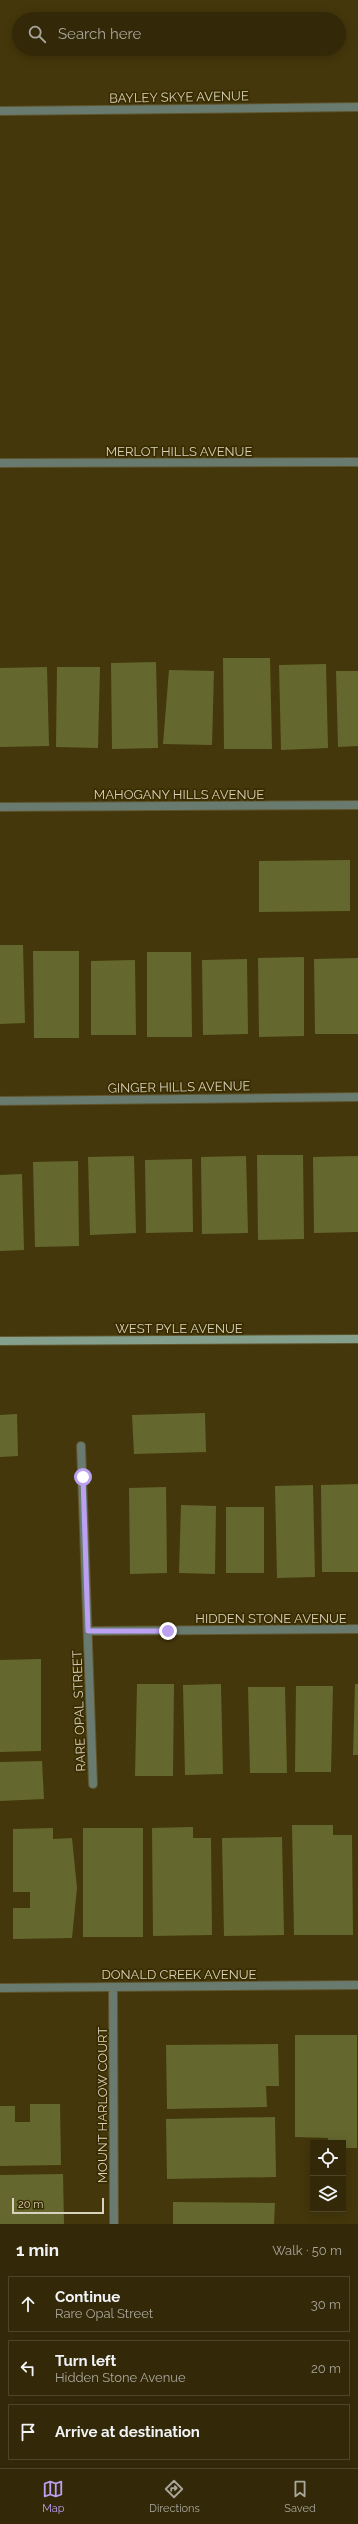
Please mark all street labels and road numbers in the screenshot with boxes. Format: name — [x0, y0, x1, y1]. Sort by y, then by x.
street label: BAYLEY SKYE AVENUE — [109, 88, 249, 106]
street label: MERLOT HILLS AVENUE — [106, 444, 252, 459]
street label: MAHOGANY HILLS AVENUE — [94, 787, 264, 802]
street label: GINGER HILLS AVENUE — [107, 1078, 251, 1096]
street label: WEST PYLE AVENUE — [115, 1321, 243, 1336]
street label: HIDDEN STONE AVENUE — [195, 1611, 347, 1626]
street label: RARE OPAL STREET — [69, 1650, 89, 1772]
street label: DONALD CREEK AVENUE — [102, 1967, 257, 1982]
street label: MOUNT HARLOW COURT — [95, 2027, 110, 2183]

